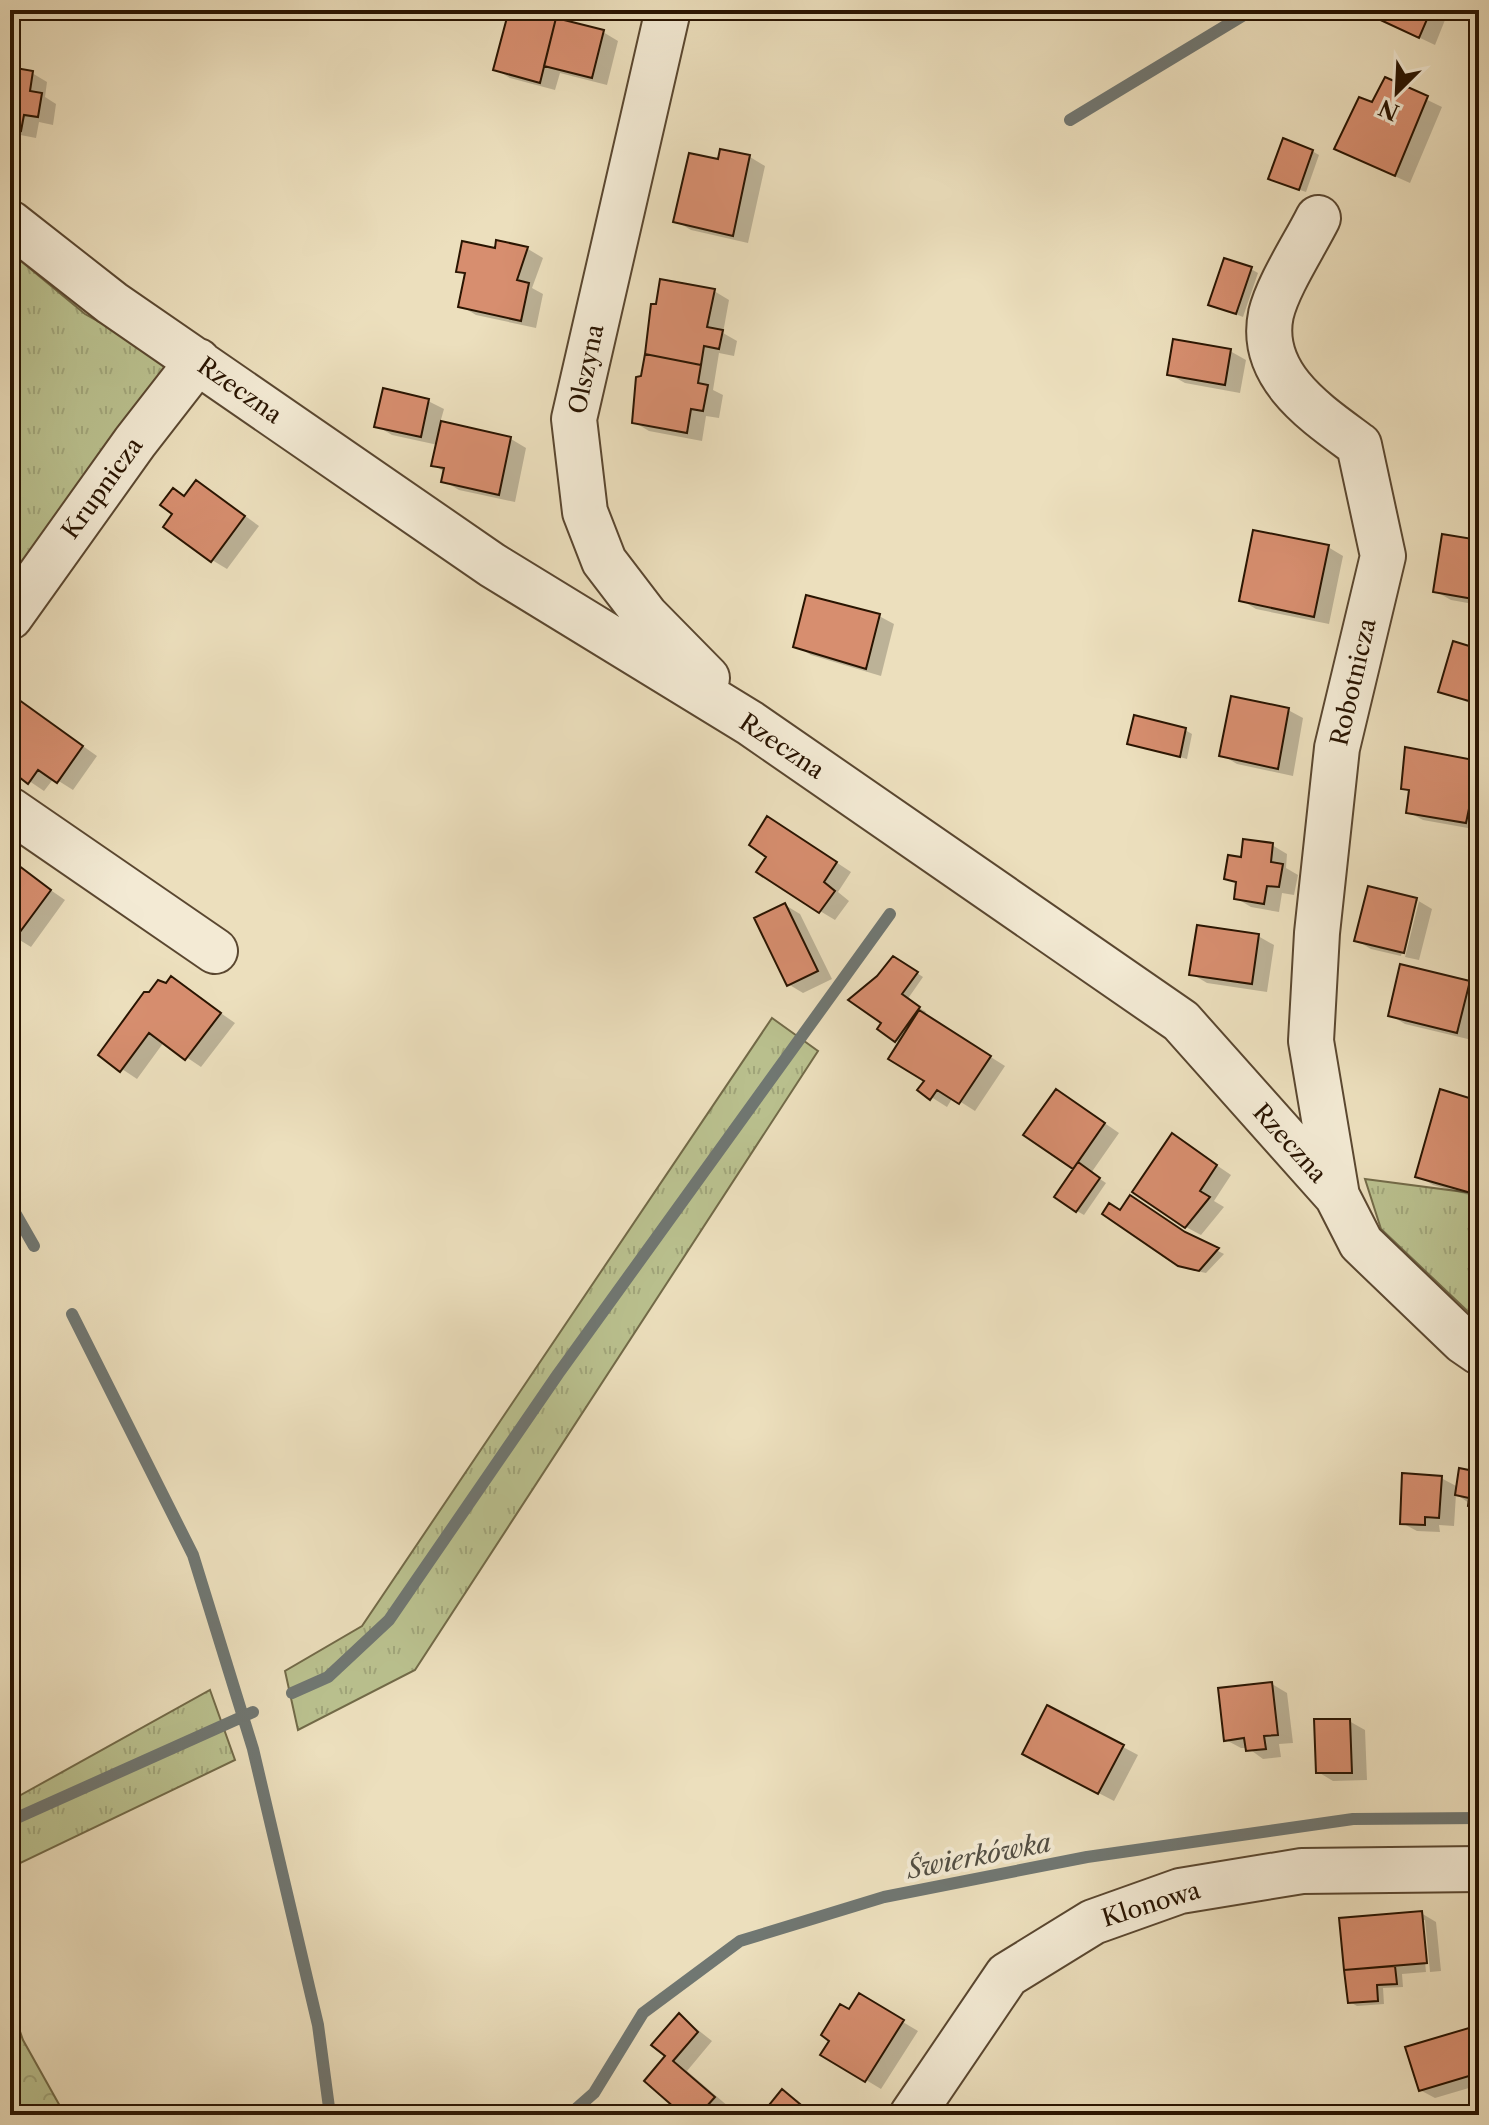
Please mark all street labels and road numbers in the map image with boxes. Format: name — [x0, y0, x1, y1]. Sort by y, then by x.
street label: Olszyna — [562, 321, 610, 416]
street label: Rzeczna — [192, 351, 288, 430]
street label: Krupnicza — [55, 431, 149, 544]
street label: Robotnicza — [1324, 615, 1382, 748]
street label: Rzeczna — [734, 707, 830, 785]
street label: Rzeczna — [1247, 1098, 1333, 1189]
street label: Klonowa — [1098, 1875, 1204, 1933]

